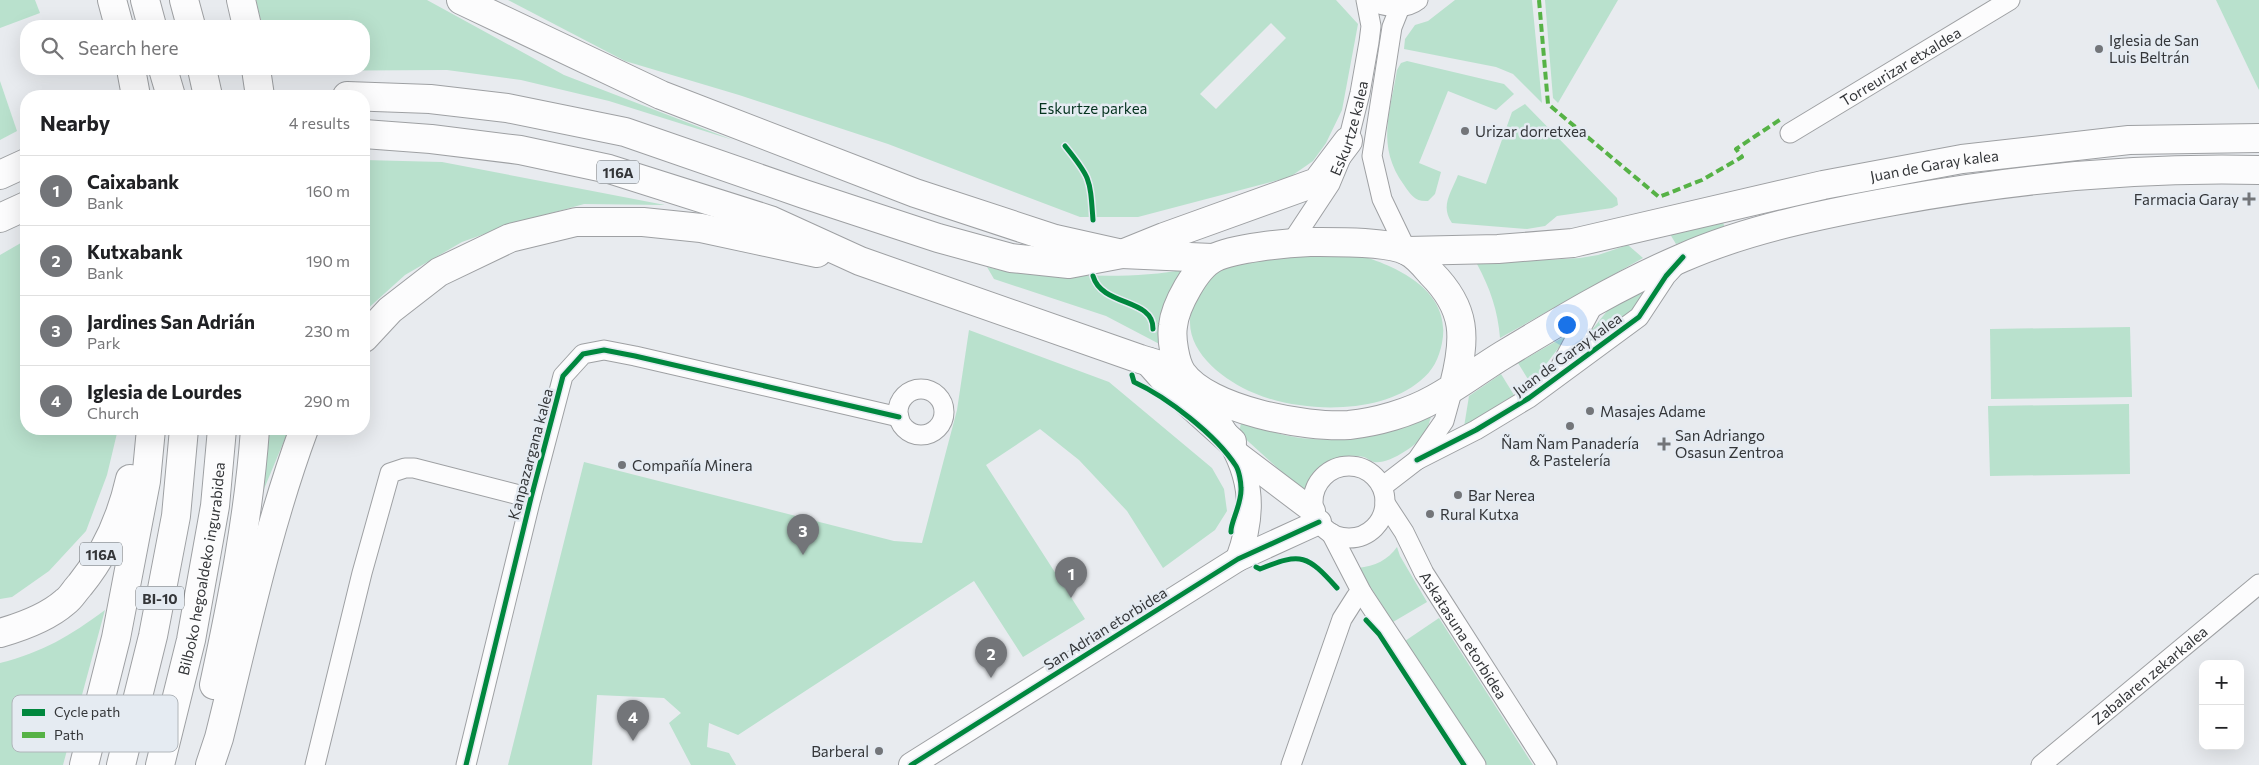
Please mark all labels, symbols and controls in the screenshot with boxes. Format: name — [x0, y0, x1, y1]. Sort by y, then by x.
search box — [20, 20, 370, 75]
street label: Torreurizar etxaldea — [1837, 23, 1964, 110]
place label: Iglesia de San Luis Beltrán — [2109, 31, 2199, 66]
icon: search — [38, 34, 66, 62]
text: Search here — [78, 36, 178, 59]
marker: Iglesia de San Luis Beltrán — [2093, 43, 2105, 55]
street label: Eskurtze kalea — [1326, 79, 1371, 178]
park label: Eskurtze parkea — [1039, 99, 1147, 117]
text: Nearby — [40, 110, 110, 135]
text: 4 results — [289, 113, 350, 132]
place label: Urizar dorretxea — [1475, 122, 1587, 140]
marker: Urizar dorretxea — [1459, 125, 1471, 137]
street label: Juan de Garay kalea — [1869, 146, 2000, 185]
road number: 116A — [597, 160, 639, 183]
text: Caixabank — [87, 170, 179, 193]
text: 1 — [52, 181, 60, 200]
text: 160 m — [306, 181, 350, 200]
place label: Farmacia Garay — [2134, 190, 2239, 208]
text: Bank — [87, 193, 124, 212]
marker: Farmacia Garay — [2243, 193, 2255, 205]
text: Kutxabank — [87, 240, 183, 263]
text: 2 — [51, 251, 61, 270]
text: 190 m — [306, 251, 350, 270]
text: Bank — [87, 263, 124, 282]
street label: Juan de Garay kalea — [1509, 308, 1625, 400]
text: Jardines San Adrián — [87, 310, 255, 333]
your location — [1554, 312, 1580, 338]
text: 3 — [51, 321, 61, 340]
text: 230 m — [305, 321, 350, 340]
text: Park — [87, 333, 120, 352]
text: Iglesia de Lourdes — [87, 380, 242, 403]
street label: Kanpazargana kalea — [504, 386, 556, 522]
text: 4 — [51, 391, 61, 410]
text: 290 m — [304, 391, 350, 410]
place label: Masajes Adame — [1600, 402, 1706, 420]
text: Church — [87, 403, 139, 422]
marker: Masajes Adame — [1584, 405, 1596, 417]
marker: Ñam Ñam Panadería & Pastelería — [1564, 420, 1576, 432]
place label: San Adriango Osasun Zentroa — [1675, 426, 1784, 461]
place label: Ñam Ñam Panadería & Pastelería — [1501, 434, 1639, 469]
marker: San Adriango Osasun Zentroa — [1657, 437, 1671, 451]
place label: Compañía Minera — [632, 456, 753, 474]
marker: Compañía Minera — [616, 459, 628, 471]
street label: Bilboko hegoaldeko ingurabidea — [174, 461, 228, 677]
place label: Bar Nerea — [1468, 486, 1535, 504]
marker: Bar Nerea — [1452, 489, 1464, 501]
place label: Rural Kutxa — [1440, 505, 1519, 523]
marker: Rural Kutxa — [1424, 508, 1436, 520]
pin: 3 — [787, 514, 819, 555]
road number: 116A — [80, 542, 122, 566]
pin: 1 — [1055, 557, 1087, 598]
street label: Askatasuna etorbidea — [1416, 568, 1511, 702]
street label: San Adrian etorbidea — [1040, 583, 1170, 673]
road number: BI-10 — [136, 586, 184, 610]
street label: Zabalaren zekarkalea — [2088, 622, 2211, 728]
pin: 2 — [975, 637, 1007, 678]
map controls — [2199, 660, 2244, 750]
button: + — [2199, 660, 2244, 705]
legend — [12, 695, 178, 752]
pin: 4 — [617, 700, 649, 741]
text: Cycle path — [54, 703, 120, 720]
button: − — [2199, 705, 2244, 750]
text: Path — [54, 726, 84, 743]
place label: Barberal — [811, 742, 869, 760]
marker: Barberal — [873, 745, 885, 757]

